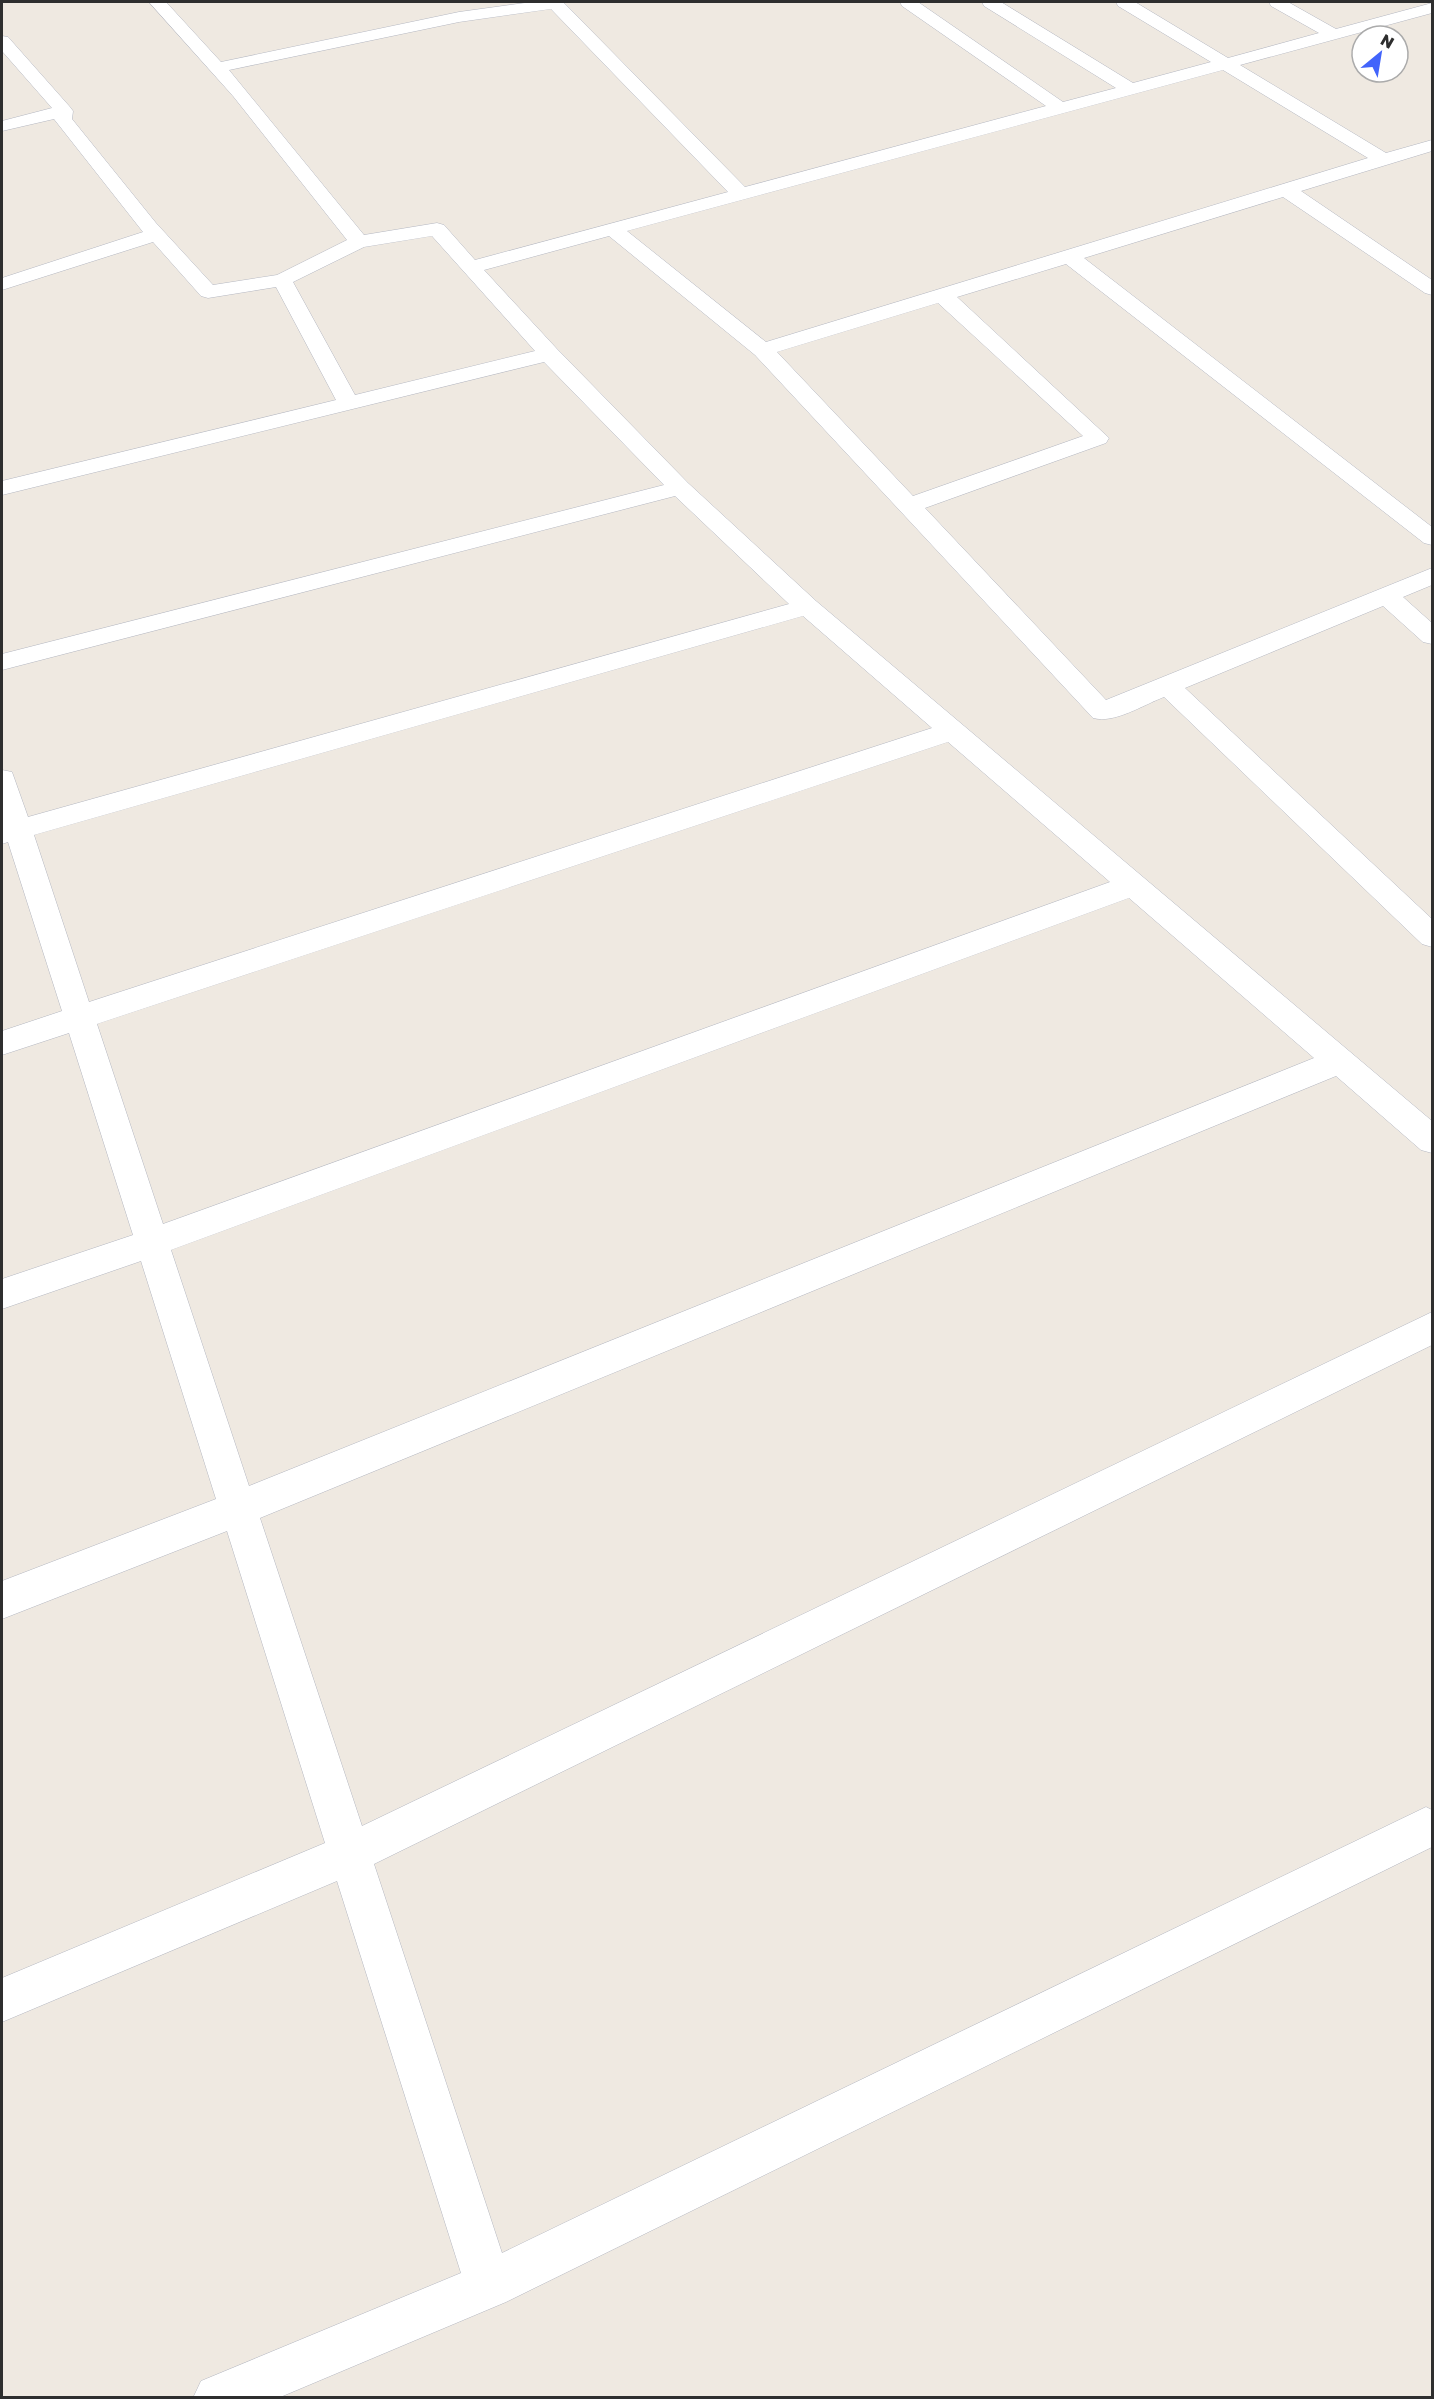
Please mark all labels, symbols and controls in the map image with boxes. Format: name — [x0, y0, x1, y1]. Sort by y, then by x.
north arrow — [1350, 24, 1410, 84]
text: N — [1377, 29, 1398, 53]

